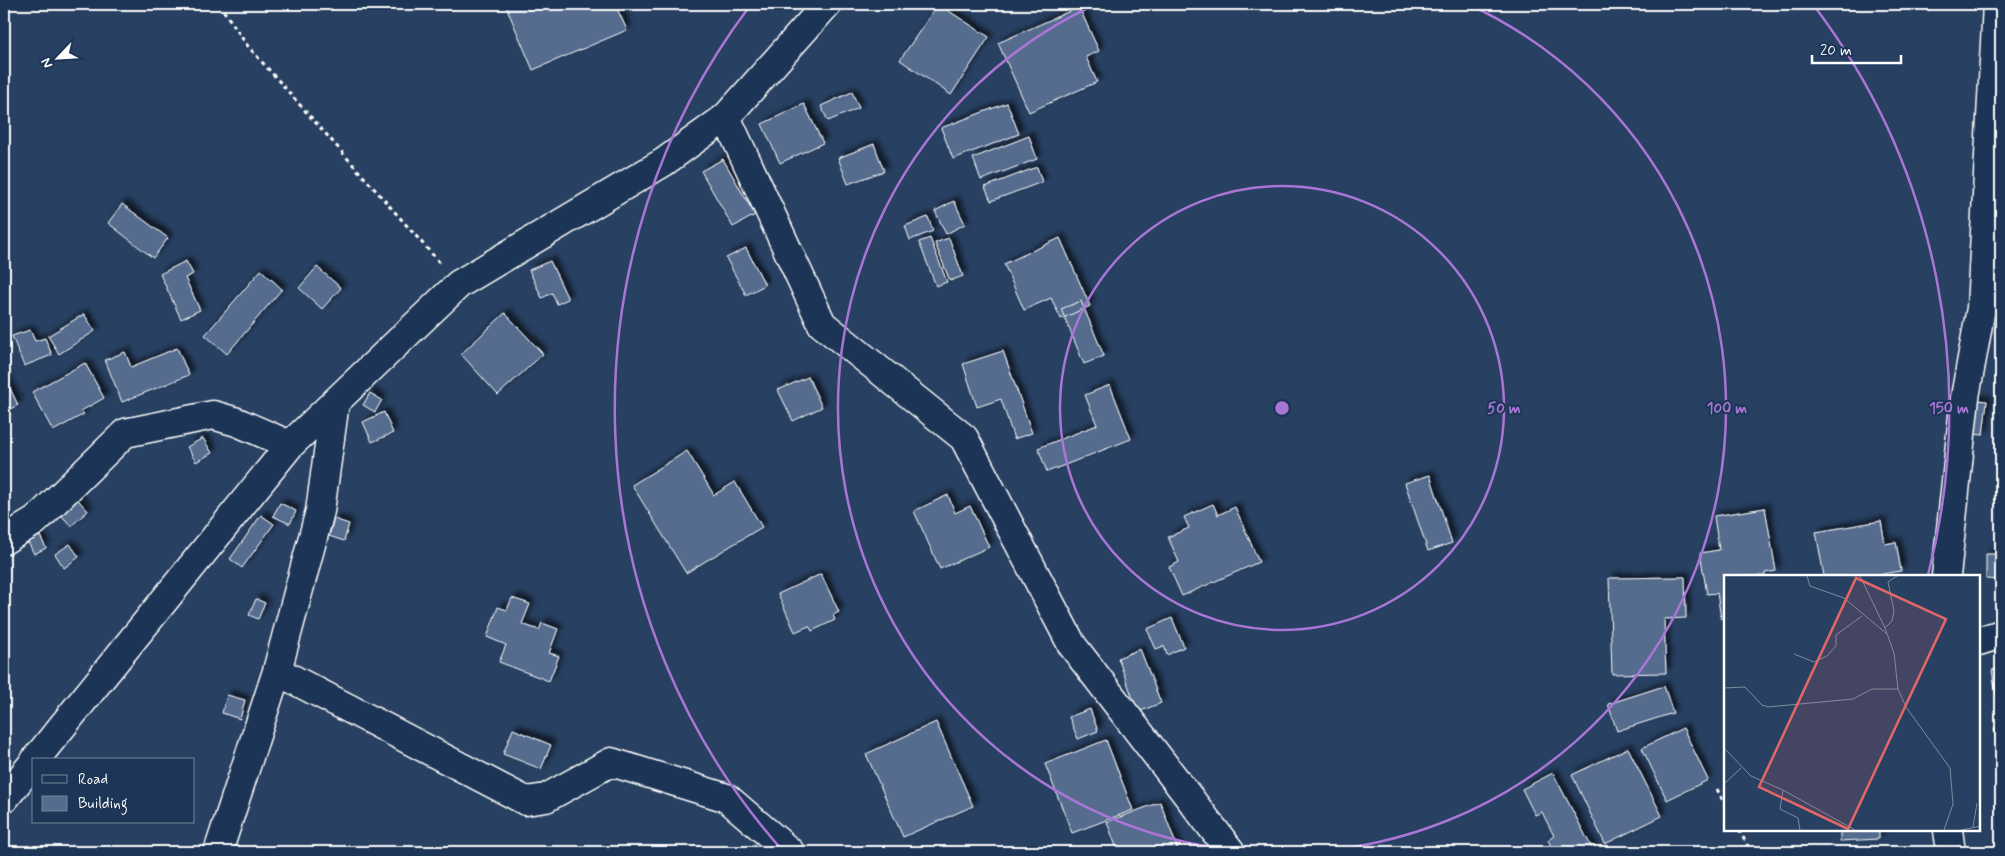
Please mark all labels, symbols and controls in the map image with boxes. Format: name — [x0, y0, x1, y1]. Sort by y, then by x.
north arrow — [32, 32, 82, 82]
scale bar — [1812, 32, 1901, 64]
text: 20 m — [1820, 41, 1852, 61]
text: N — [37, 55, 57, 71]
centre of rings — [1273, 399, 1291, 417]
text: 50 m — [1487, 399, 1521, 419]
text: 100 m — [1707, 399, 1747, 419]
text: 150 m — [1929, 399, 1969, 419]
inset map — [1724, 575, 1980, 831]
legend — [32, 758, 195, 824]
text: Road — [78, 770, 108, 790]
text: Building — [78, 794, 128, 815]

